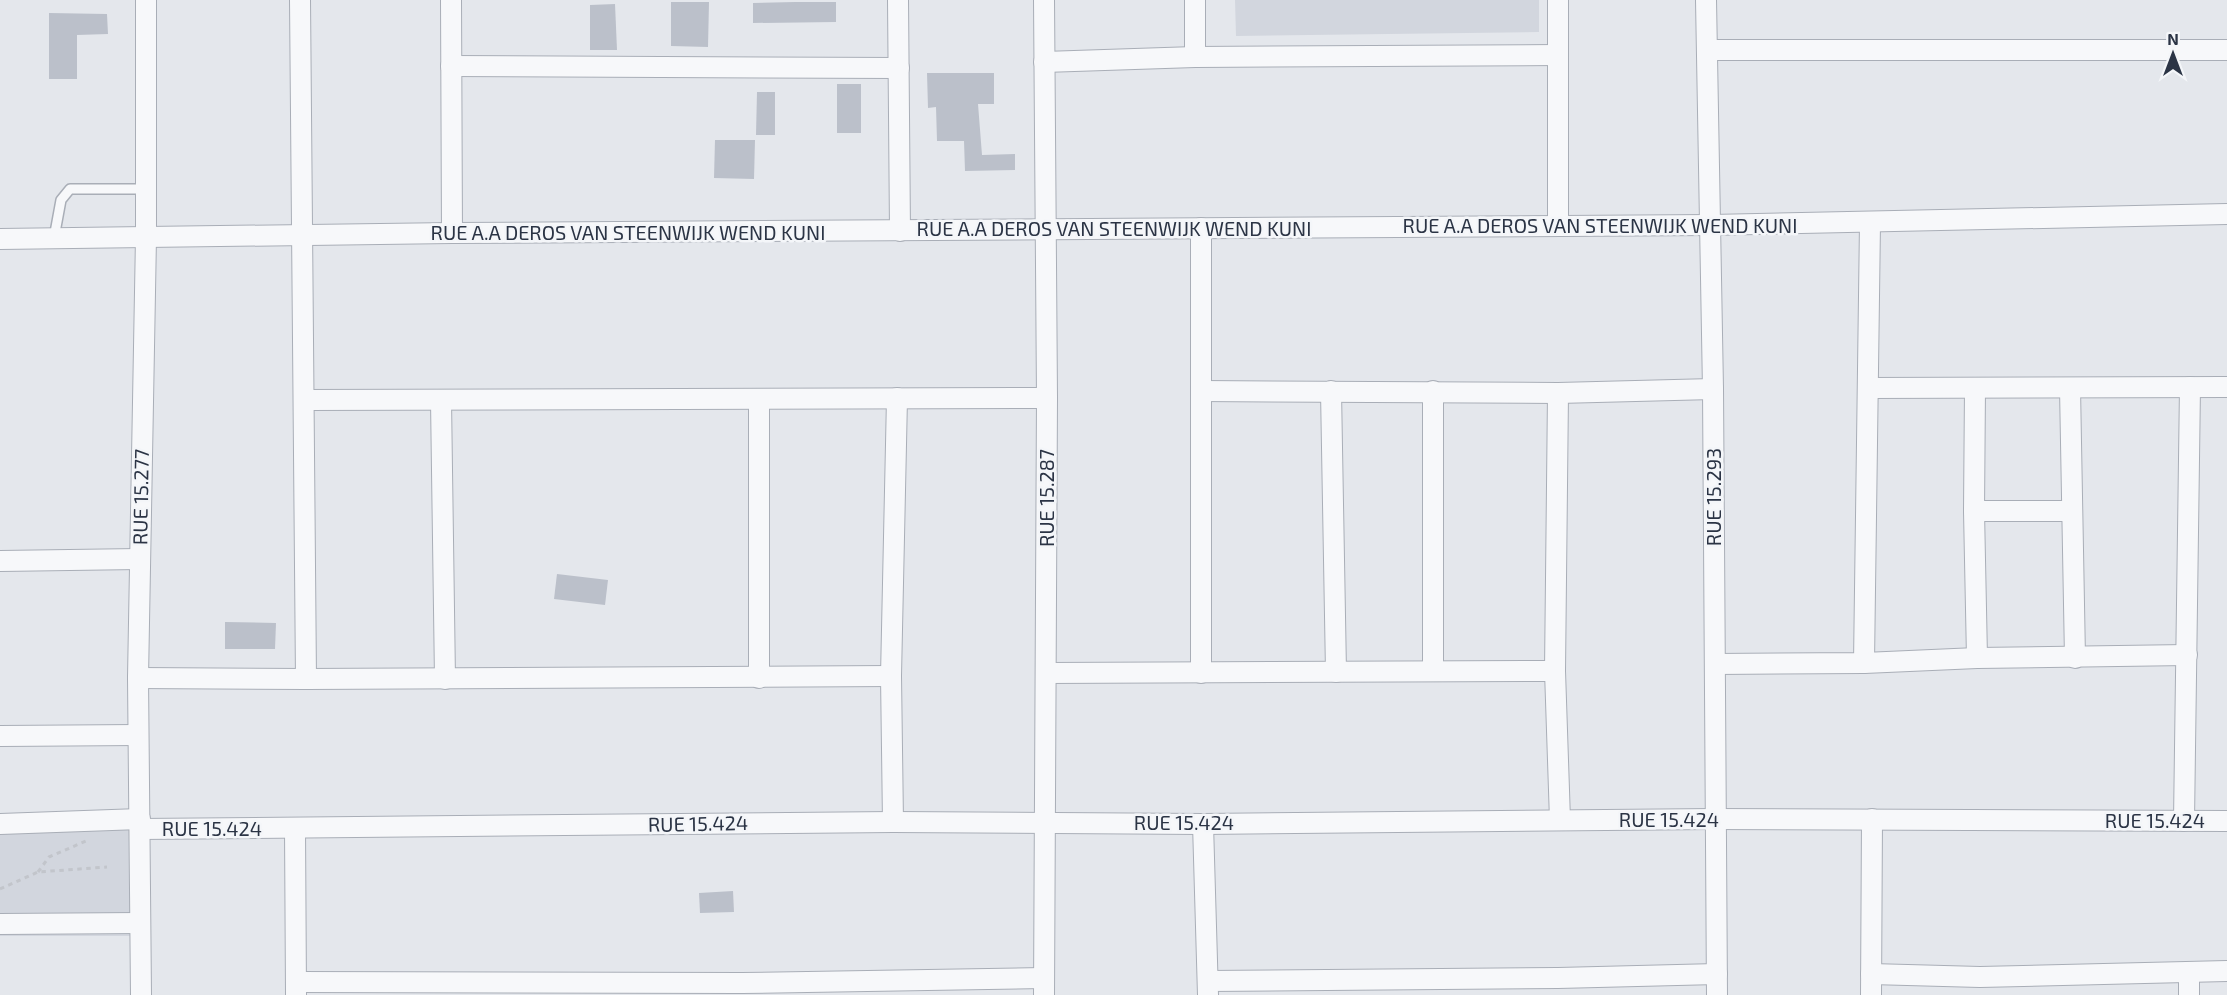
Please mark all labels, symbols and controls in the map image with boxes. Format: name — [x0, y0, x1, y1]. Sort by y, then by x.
north arrow — [2143, 24, 2203, 84]
text: N — [2167, 29, 2179, 48]
street label: RUE A.A DEROS VAN STEENWIJK WEND KUNI — [1403, 213, 1797, 237]
street label: RUE A.A DEROS VAN STEENWIJK WEND KUNI — [917, 216, 1311, 240]
street label: RUE A.A DEROS VAN STEENWIJK WEND KUNI — [431, 220, 825, 244]
street label: RUE 15.293 — [1701, 448, 1725, 546]
street label: RUE 15.277 — [127, 449, 153, 545]
street label: RUE 15.287 — [1034, 449, 1058, 547]
street label: RUE 15.424 — [1619, 807, 1719, 831]
street label: RUE 15.424 — [2105, 808, 2205, 832]
street label: RUE 15.424 — [648, 810, 748, 836]
street label: RUE 15.424 — [1134, 810, 1234, 834]
street label: RUE 15.424 — [162, 816, 262, 840]

